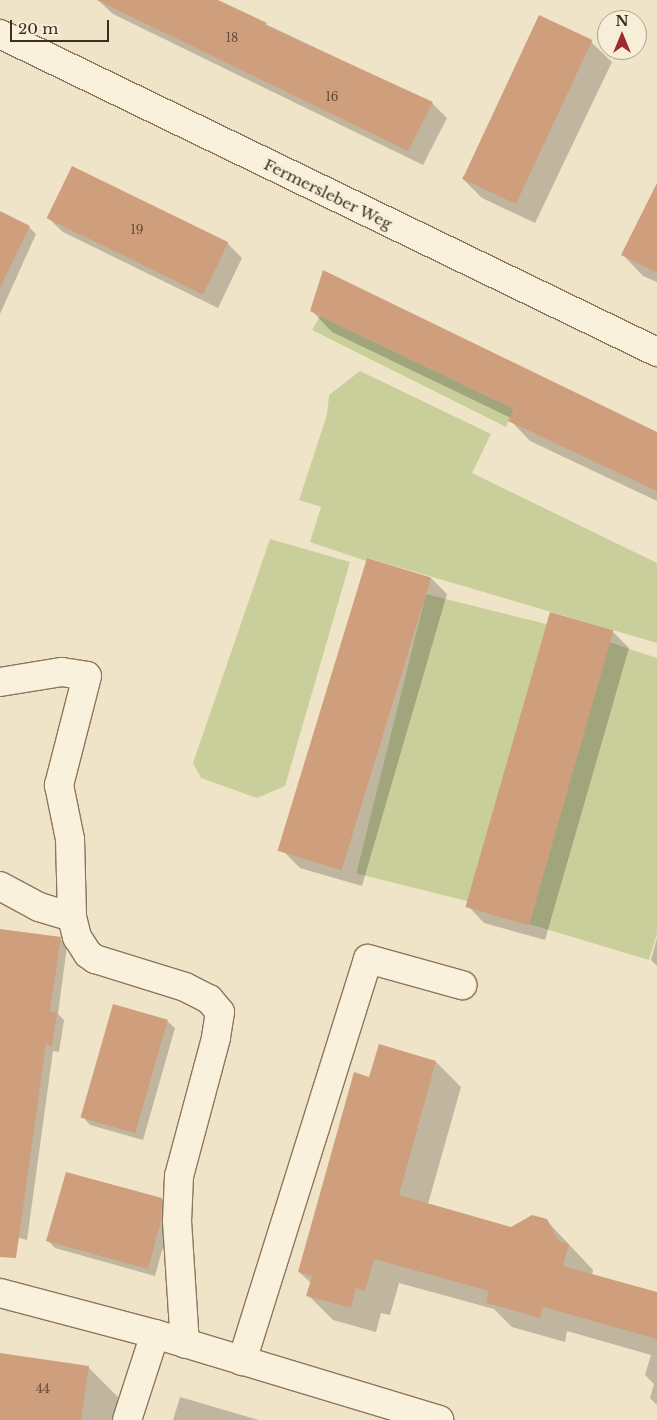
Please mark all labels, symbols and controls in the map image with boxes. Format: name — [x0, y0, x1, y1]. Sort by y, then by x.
scale bar — [12, 10, 111, 42]
north arrow — [597, 10, 647, 60]
text: N — [615, 12, 629, 30]
text: 20 m — [18, 19, 58, 38]
house number: 18 — [226, 31, 238, 45]
house number: 16 — [325, 90, 339, 104]
street label: Fermersleber Weg — [261, 155, 395, 233]
house number: 19 — [130, 223, 144, 237]
house number: 44 — [36, 1382, 50, 1396]

